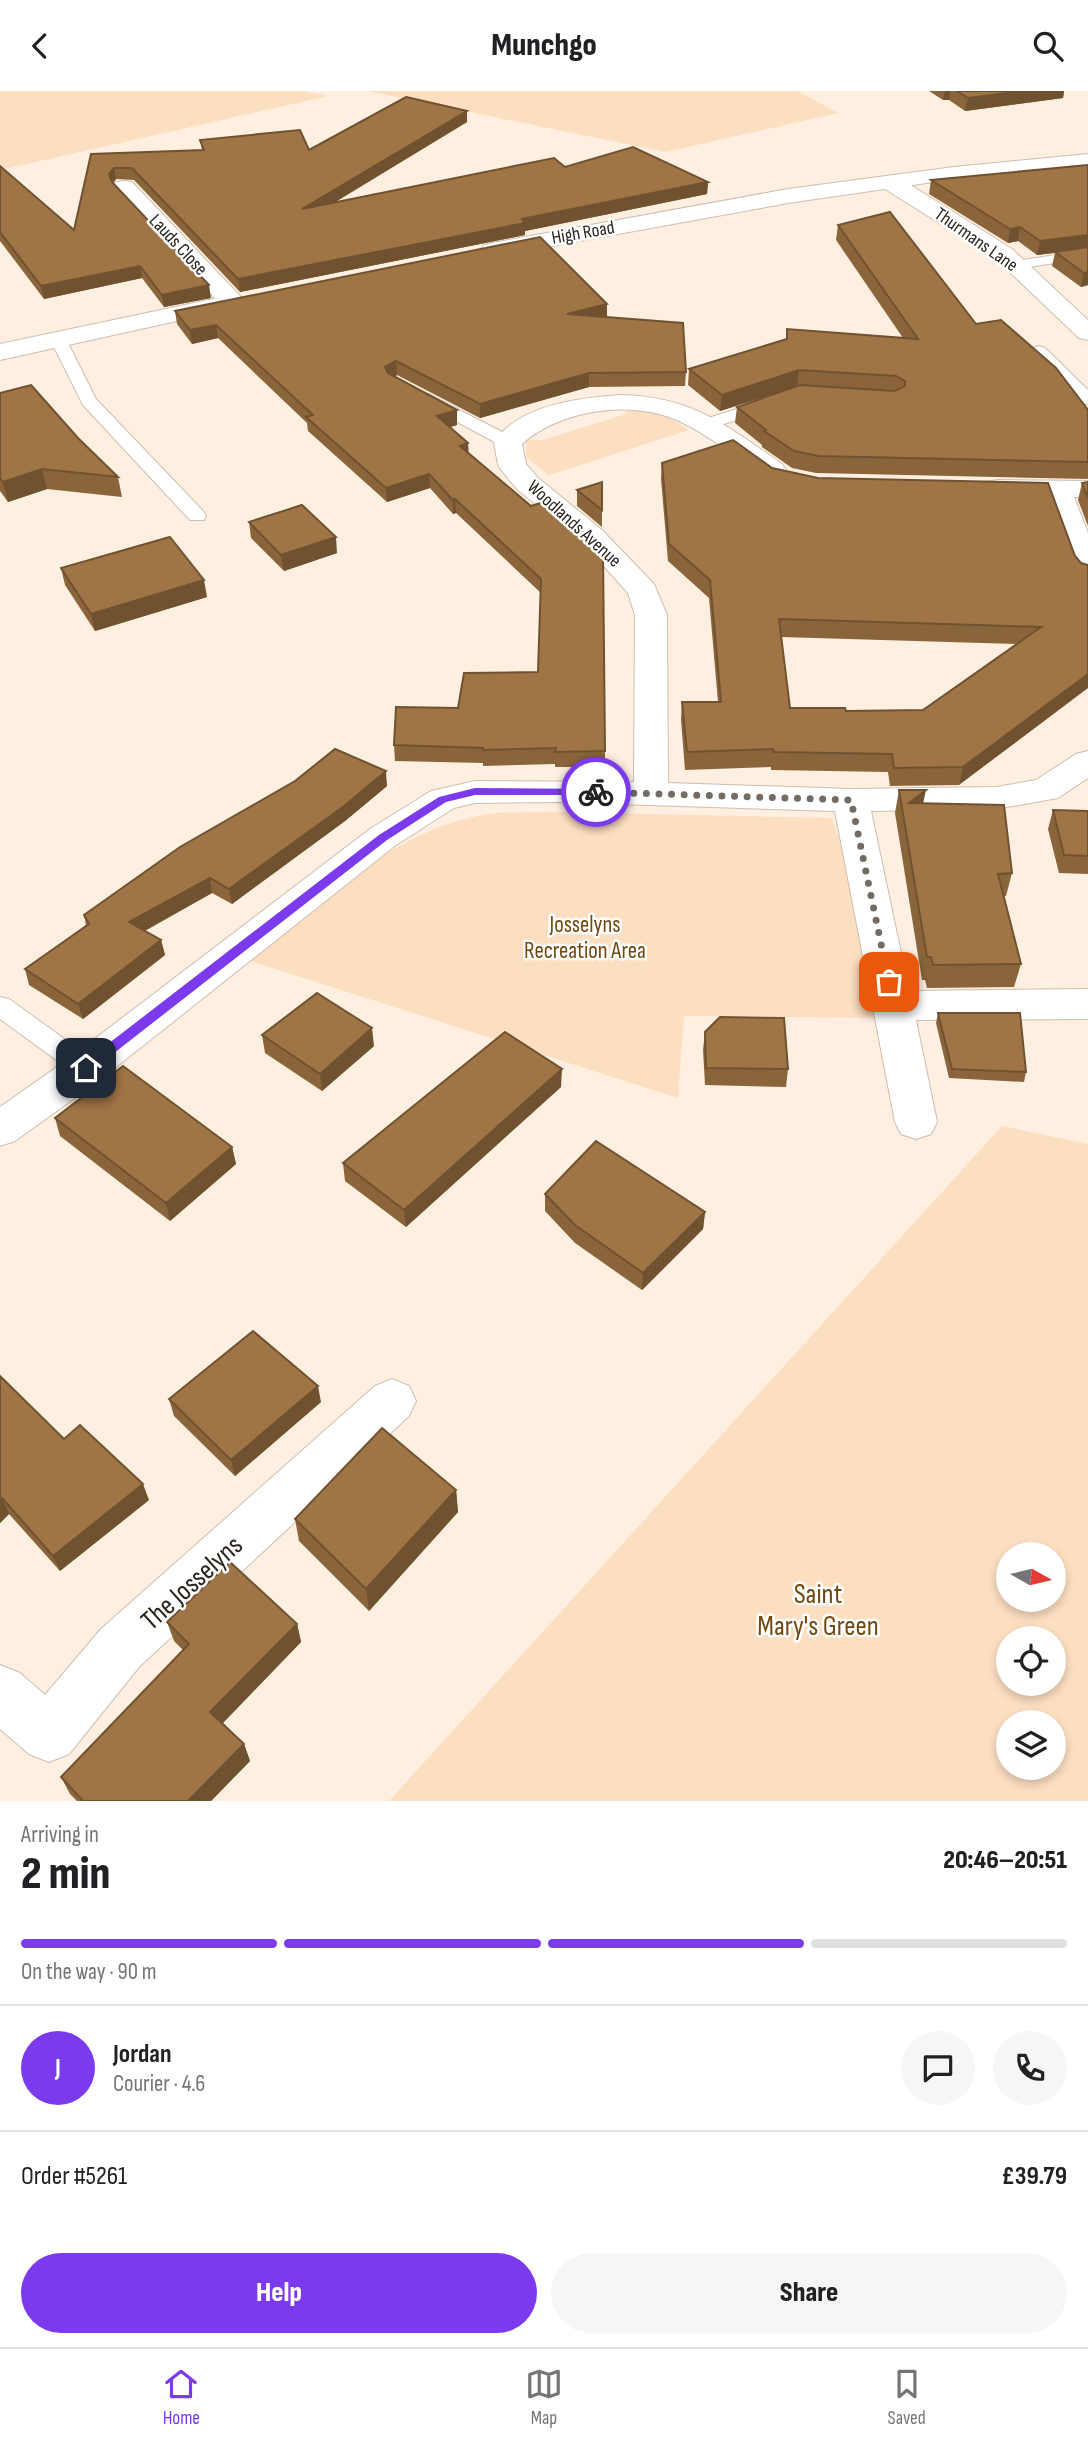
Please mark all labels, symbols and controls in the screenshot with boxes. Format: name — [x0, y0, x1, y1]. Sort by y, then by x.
text: Munchgo — [491, 26, 597, 65]
icon: back — [21, 27, 59, 65]
icon: search — [1029, 27, 1067, 65]
street label: Thurmans Lane — [930, 203, 1022, 277]
street label: Lauds Close — [144, 210, 212, 280]
street label: High Road — [550, 216, 616, 250]
street label: Woodlands Avenue — [522, 476, 626, 572]
courier — [561, 757, 631, 827]
icon: bike — [577, 773, 615, 811]
park label: Josselyns Recreation Area — [524, 911, 646, 965]
pin — [859, 952, 919, 1012]
icon: bag — [870, 963, 908, 1001]
pin — [56, 1038, 116, 1098]
icon: home — [67, 1049, 105, 1087]
street label: The Josselyns — [134, 1529, 250, 1637]
north arrow — [996, 1542, 1066, 1612]
map controls — [996, 1542, 1066, 1780]
park label: Saint Mary's Green — [757, 1578, 879, 1643]
button: locate — [996, 1626, 1066, 1696]
button: layers — [996, 1710, 1066, 1780]
text: Arriving in — [21, 1821, 99, 1849]
text: 20:46–20:51 — [943, 1845, 1067, 1876]
text: 2 min — [21, 1847, 110, 1902]
text: On the way · 90 m — [21, 1958, 156, 1986]
button: chat — [901, 2031, 975, 2105]
button: phone — [993, 2031, 1067, 2105]
text: Jordan — [113, 2039, 171, 2070]
text: J — [55, 2053, 61, 2084]
text: Courier · 4.6 — [113, 2070, 205, 2098]
text: Order #5261 — [21, 2161, 127, 2192]
text: £39.79 — [1001, 2161, 1067, 2192]
button: Help — [21, 2253, 537, 2333]
button: Share — [551, 2253, 1067, 2333]
tab: Home — [162, 2365, 200, 2430]
tab: Map — [525, 2365, 563, 2430]
tab: Saved — [888, 2365, 926, 2430]

